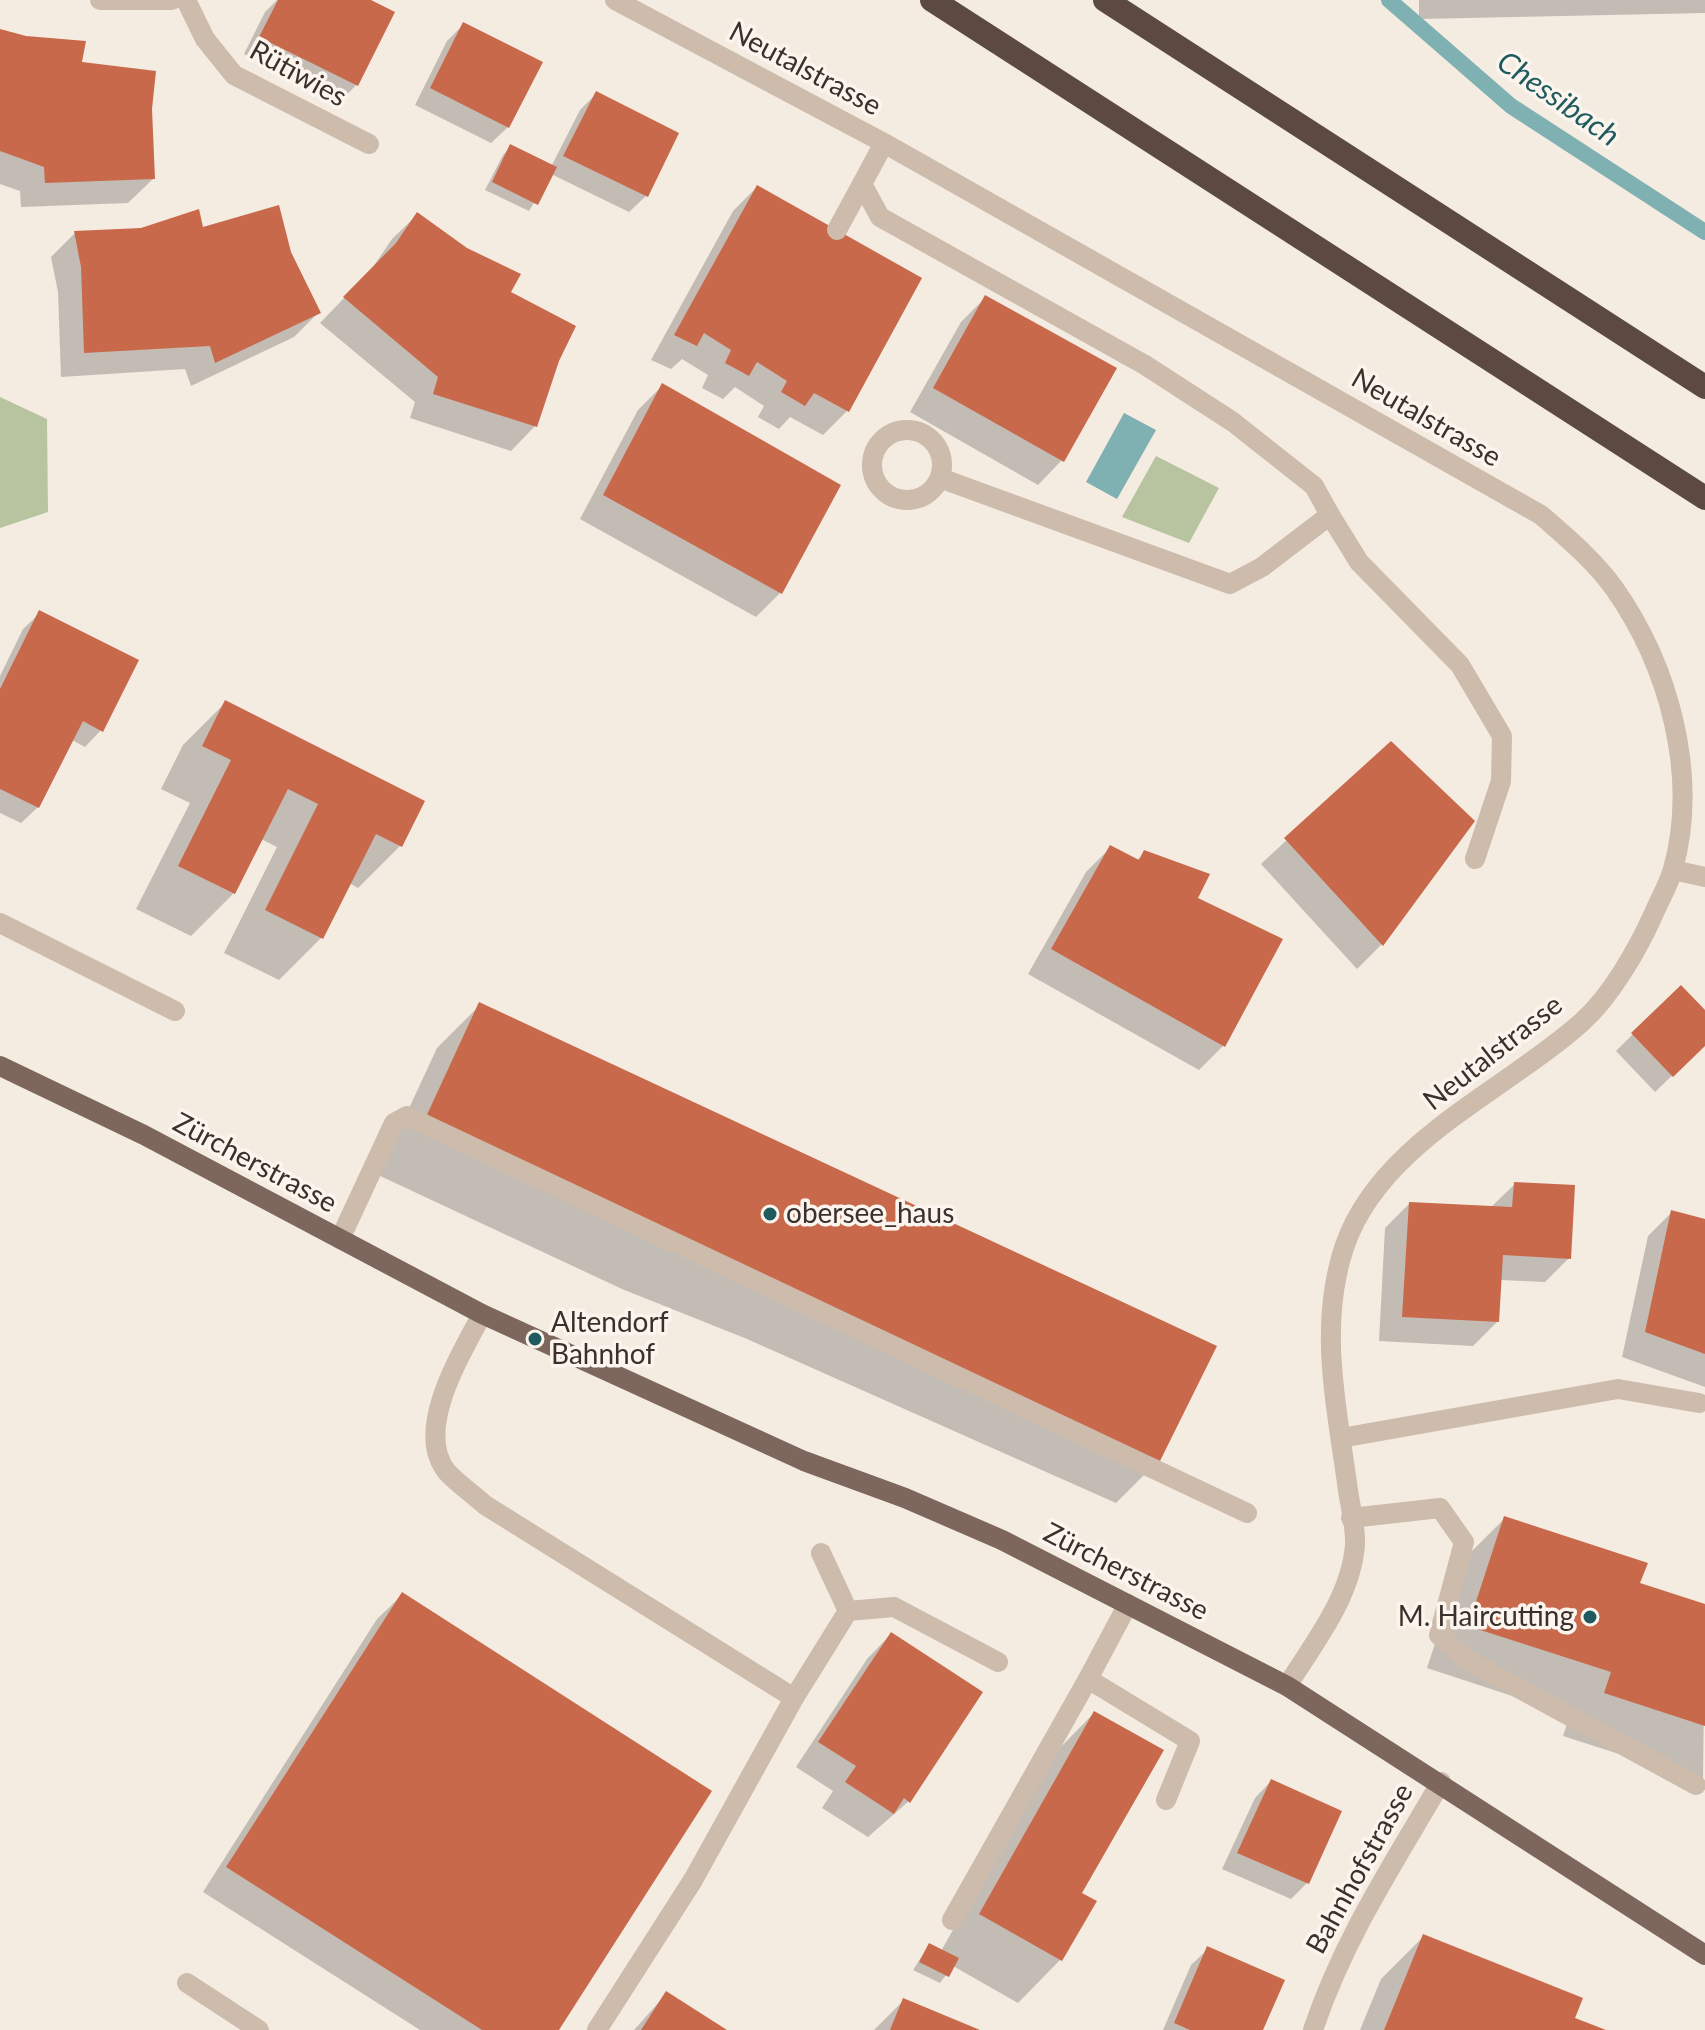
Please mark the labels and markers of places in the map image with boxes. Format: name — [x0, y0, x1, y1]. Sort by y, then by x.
place label: obersee_haus — [786, 1197, 954, 1231]
marker: obersee_haus — [761, 1205, 779, 1223]
place label: Altendorf Bahnhof — [551, 1306, 668, 1372]
marker: Altendorf Bahnhof — [526, 1330, 544, 1348]
place label: M. Haircutting — [1398, 1600, 1574, 1634]
marker: M. Haircutting — [1581, 1608, 1599, 1626]

